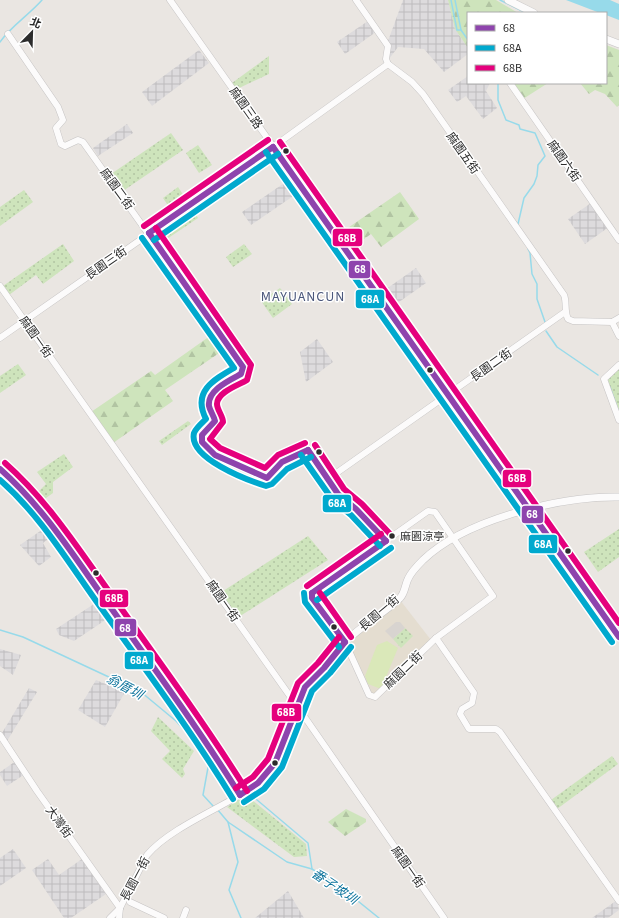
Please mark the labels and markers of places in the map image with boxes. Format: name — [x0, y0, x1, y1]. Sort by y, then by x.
unlabelled marker — [281, 146, 291, 156]
unlabelled marker — [425, 365, 435, 375]
unlabelled marker — [314, 447, 324, 457]
place label: 麻園涼亭 — [400, 529, 444, 544]
marker: 麻園涼亭 — [387, 531, 397, 541]
unlabelled marker — [563, 546, 573, 556]
unlabelled marker — [91, 568, 101, 578]
unlabelled marker — [329, 622, 339, 632]
unlabelled marker — [270, 758, 280, 768]

